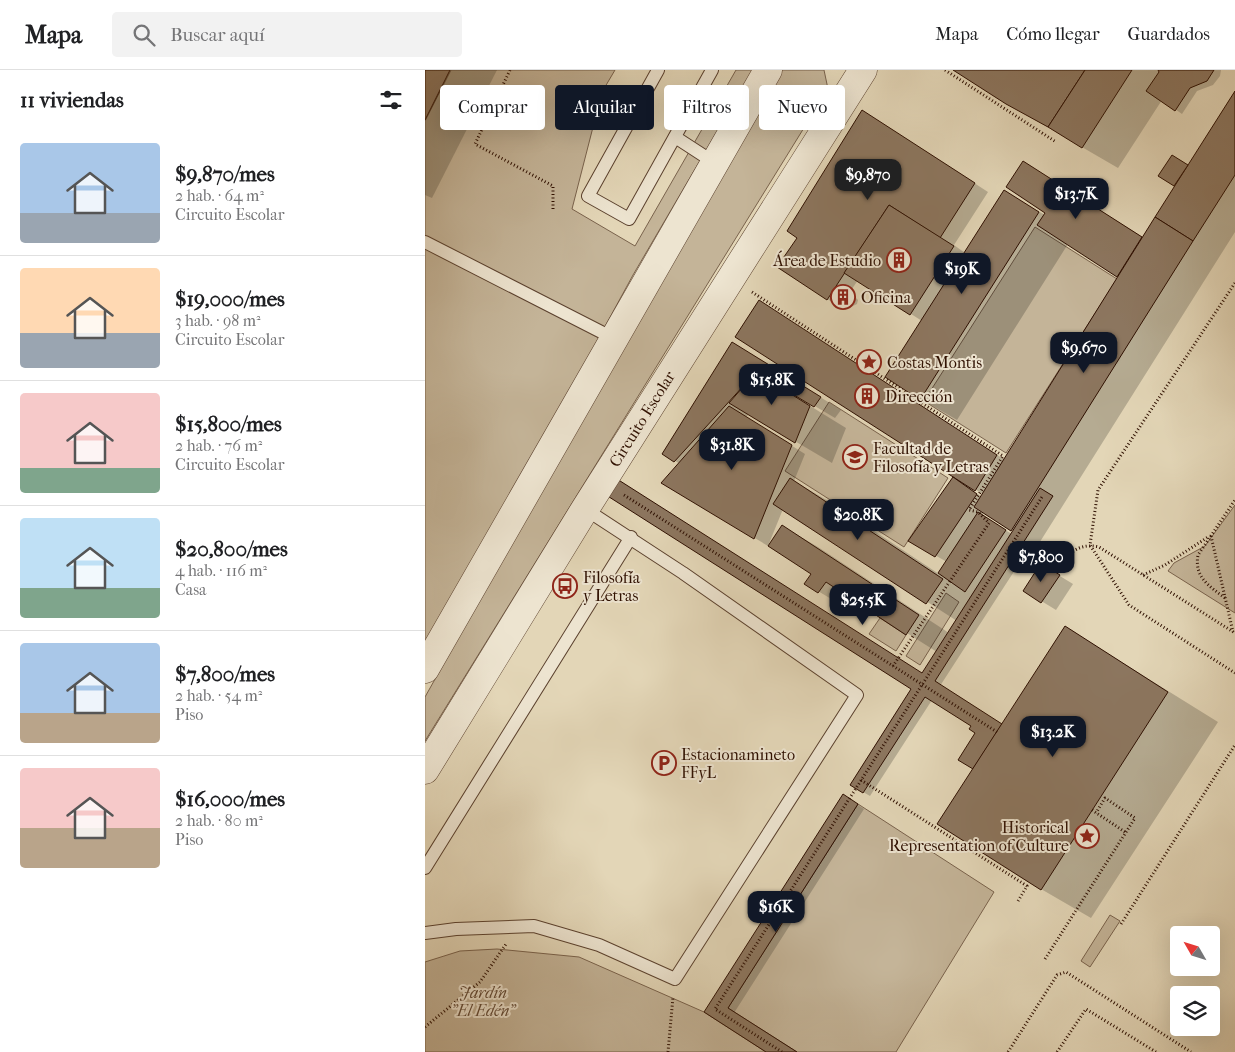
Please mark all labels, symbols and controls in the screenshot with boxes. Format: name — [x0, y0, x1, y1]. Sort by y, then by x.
search box — [112, 12, 462, 57]
text: Mapa — [25, 21, 82, 49]
icon: search — [130, 21, 158, 49]
text: Buscar aquí — [170, 24, 265, 46]
text: Mapa — [935, 24, 978, 45]
text: Cómo llegar — [1006, 24, 1100, 45]
text: Guardados — [1128, 24, 1210, 45]
chip: Comprar — [440, 85, 545, 130]
chip: Alquilar — [555, 85, 654, 130]
chip: Filtros — [664, 85, 749, 130]
chip: Nuevo — [759, 85, 845, 130]
icon: filters — [377, 86, 405, 114]
text: 11 viviendas — [20, 88, 124, 112]
pin: $9,870 — [827, 158, 909, 201]
text: $9,870/mes — [175, 162, 275, 186]
icon: home — [60, 163, 120, 223]
text: $9,870 — [845, 165, 891, 184]
pin: $13.7K — [1035, 178, 1117, 220]
text: $13.7K — [1055, 184, 1097, 203]
text: 2 hab. · 64 m² — [175, 186, 264, 205]
text: Circuito Escolar — [175, 205, 284, 224]
building icon: Área de Estudio — [886, 247, 912, 273]
place label: Área de Estudio — [772, 250, 881, 270]
pin: $19K — [932, 252, 992, 295]
text: $19K — [945, 259, 979, 278]
building icon: Oficina — [830, 284, 856, 310]
text: $19,000/mes — [175, 287, 285, 311]
icon: home — [60, 288, 120, 348]
place label: Oficina — [861, 288, 912, 307]
text: 3 hab. · 98 m² — [175, 311, 261, 330]
text: Circuito Escolar — [175, 330, 284, 349]
pin: $9,670 — [1043, 332, 1125, 374]
text: $9,670 — [1061, 338, 1107, 357]
place icon: Costas Montis — [856, 349, 882, 375]
place label: Costas Montis — [887, 353, 982, 372]
pin: $15.8K — [731, 364, 813, 406]
street label: Circuito Escolar — [605, 367, 679, 470]
text: $15.8K — [750, 370, 794, 389]
building icon: Dirección — [854, 383, 880, 409]
place label: Dirección — [885, 387, 953, 406]
text: $15,800/mes — [175, 412, 282, 436]
icon: home — [60, 413, 120, 473]
pin: $31.8K — [691, 428, 773, 471]
text: $31.8K — [710, 435, 754, 454]
text: 2 hab. · 76 m² — [175, 436, 262, 455]
place label: Facultad de Filosofía y Letras — [873, 439, 989, 476]
school or university icon: Facultad de Filosofía y Letras — [842, 444, 868, 470]
text: Circuito Escolar — [175, 455, 284, 474]
pin: $20.8K — [817, 498, 899, 541]
text: $20.8K — [834, 505, 882, 524]
text: $20,800/mes — [175, 537, 288, 561]
icon: home — [60, 538, 120, 598]
pin: $7,800 — [1000, 540, 1082, 583]
text: $7,800 — [1018, 547, 1064, 566]
text: 4 hab. · 116 m² — [175, 561, 267, 580]
place label: Filosofía y Letras — [583, 568, 641, 605]
bus stop icon: Filosofía y Letras — [552, 573, 578, 599]
text: Casa — [175, 580, 206, 599]
pin: $25.5K — [822, 584, 904, 626]
text: $25.5K — [841, 590, 885, 609]
text: $7,800/mes — [175, 662, 275, 686]
icon: home — [60, 663, 120, 723]
text: 2 hab. · 54 m² — [175, 686, 262, 705]
text: Piso — [175, 705, 203, 724]
pin: $13.2K — [1012, 716, 1094, 758]
text: $13.2K — [1031, 722, 1075, 741]
place label: Estacionamineto FFyL — [681, 745, 795, 782]
parking icon: Estacionamineto FFyL — [651, 750, 677, 776]
text: $16,000/mes — [175, 787, 285, 811]
icon: home — [60, 788, 120, 848]
text: 2 hab. · 80 m² — [175, 811, 263, 830]
place label: Historical Representation of Culture — [889, 818, 1070, 855]
place icon: Historical Representation of Culture — [1074, 823, 1100, 849]
text: Piso — [175, 830, 203, 849]
pin: $16K — [746, 890, 806, 933]
text: $16K — [759, 897, 793, 916]
north arrow — [1170, 926, 1220, 976]
map controls — [1170, 926, 1220, 1036]
park label: Jardín "El Edén" — [451, 983, 517, 1020]
button: layers — [1170, 986, 1220, 1036]

